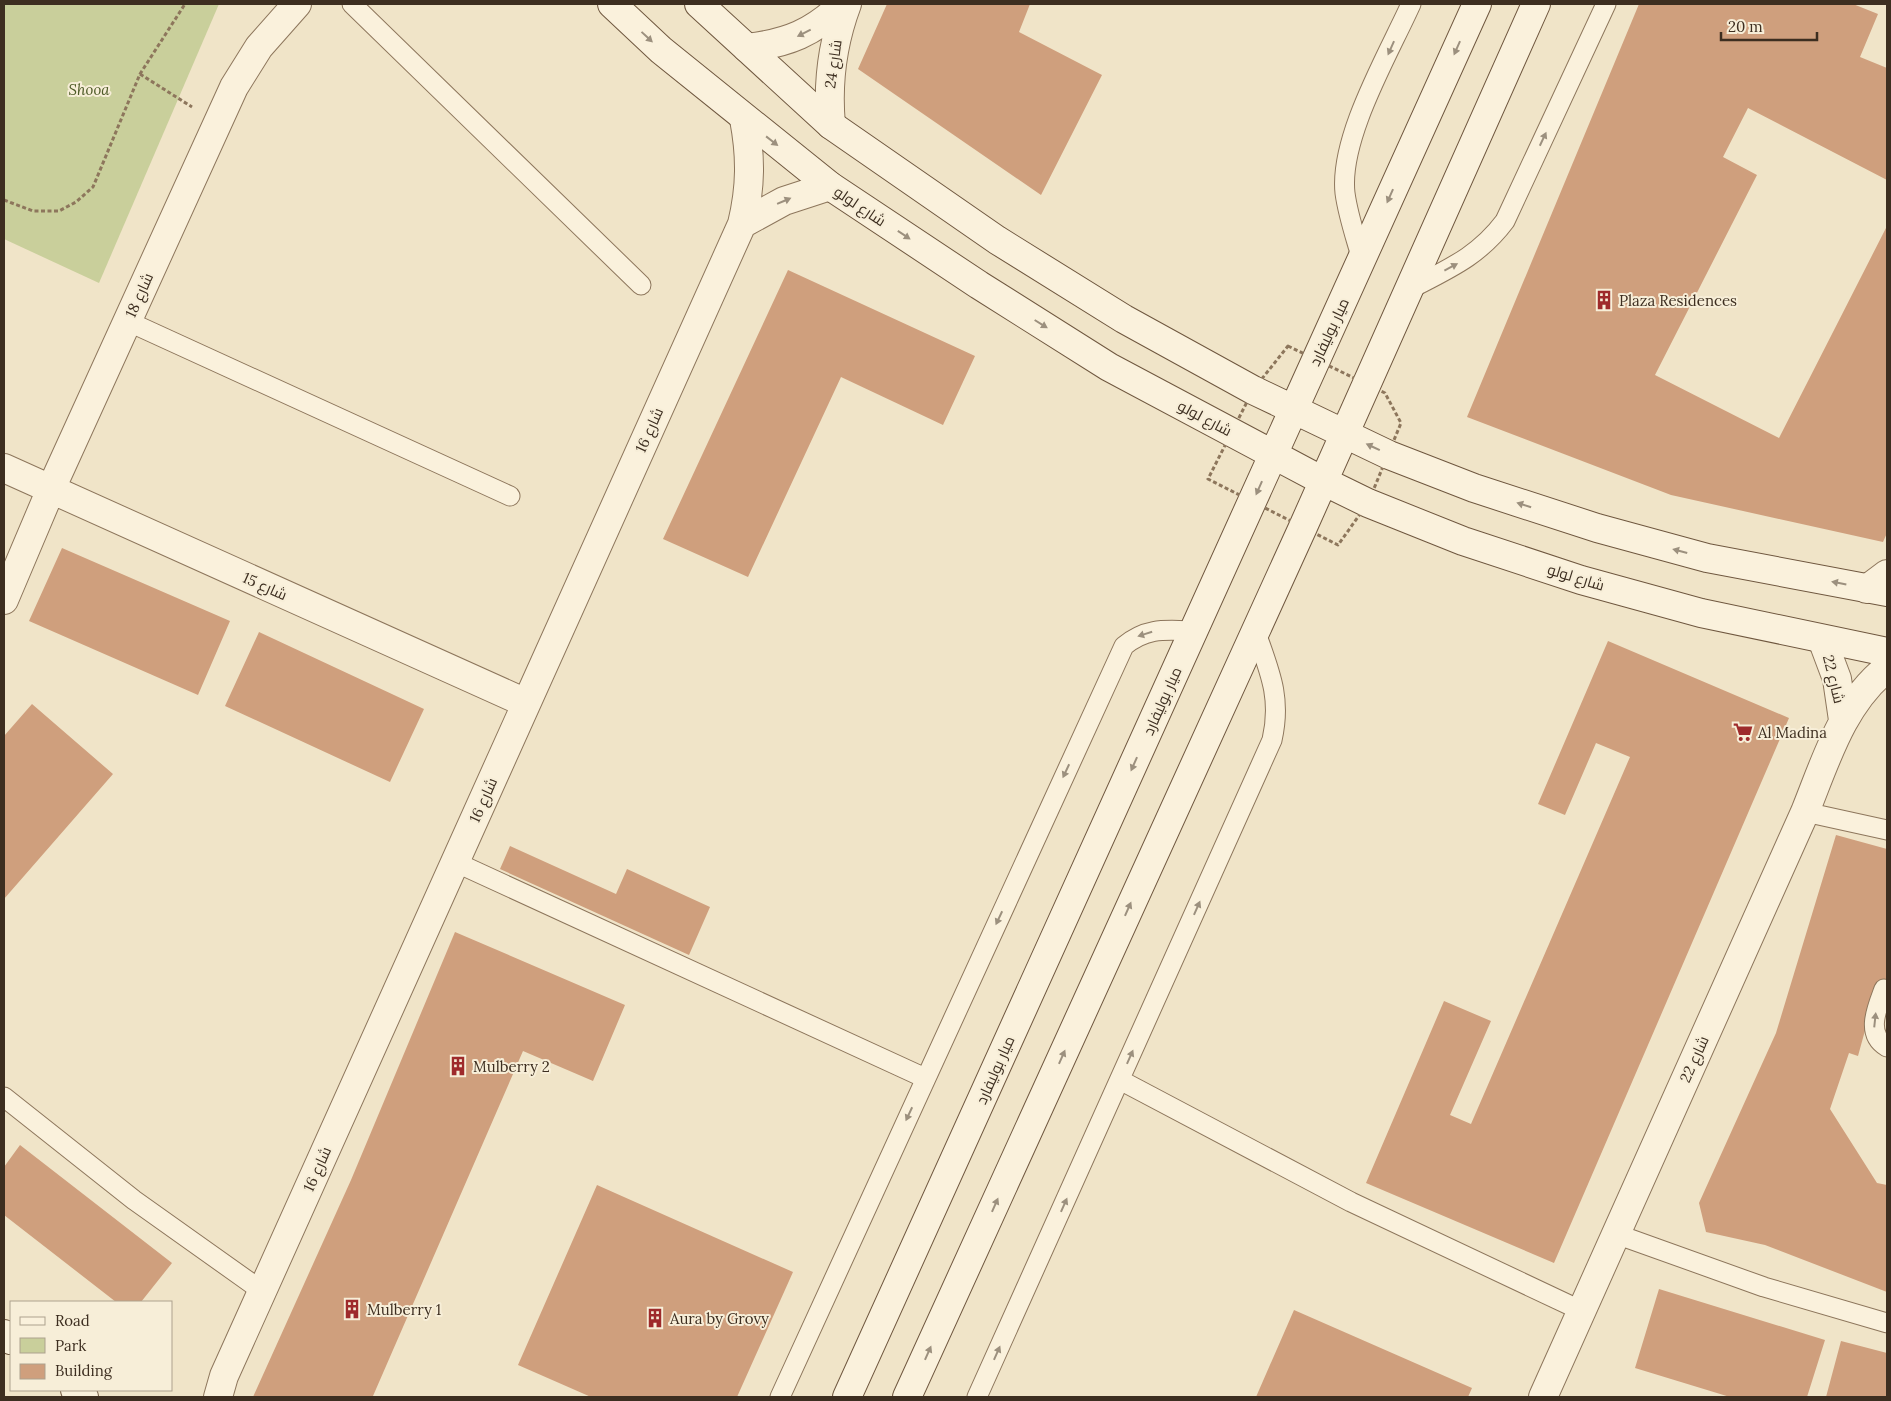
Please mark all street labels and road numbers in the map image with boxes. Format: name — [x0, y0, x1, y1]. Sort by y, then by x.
street label: شارع 24 — [820, 38, 848, 90]
street label: شارع لولو — [829, 182, 890, 232]
street label: شارع 18 — [121, 270, 159, 321]
street label: ميار بوليفارد — [1305, 295, 1353, 369]
street label: شارع لولو — [1174, 396, 1235, 442]
street label: شارع 16 — [631, 405, 669, 456]
street label: شارع لولو — [1545, 559, 1607, 597]
street label: شارع 15 — [239, 568, 290, 606]
street label: شارع 22 — [1817, 653, 1849, 706]
street label: ميار بوليفارد — [1139, 664, 1185, 738]
street label: شارع 16 — [465, 775, 503, 826]
street label: ميار بوليفارد — [972, 1033, 1018, 1107]
street label: شارع 22 — [1675, 1033, 1714, 1086]
street label: شارع 16 — [299, 1144, 337, 1195]

